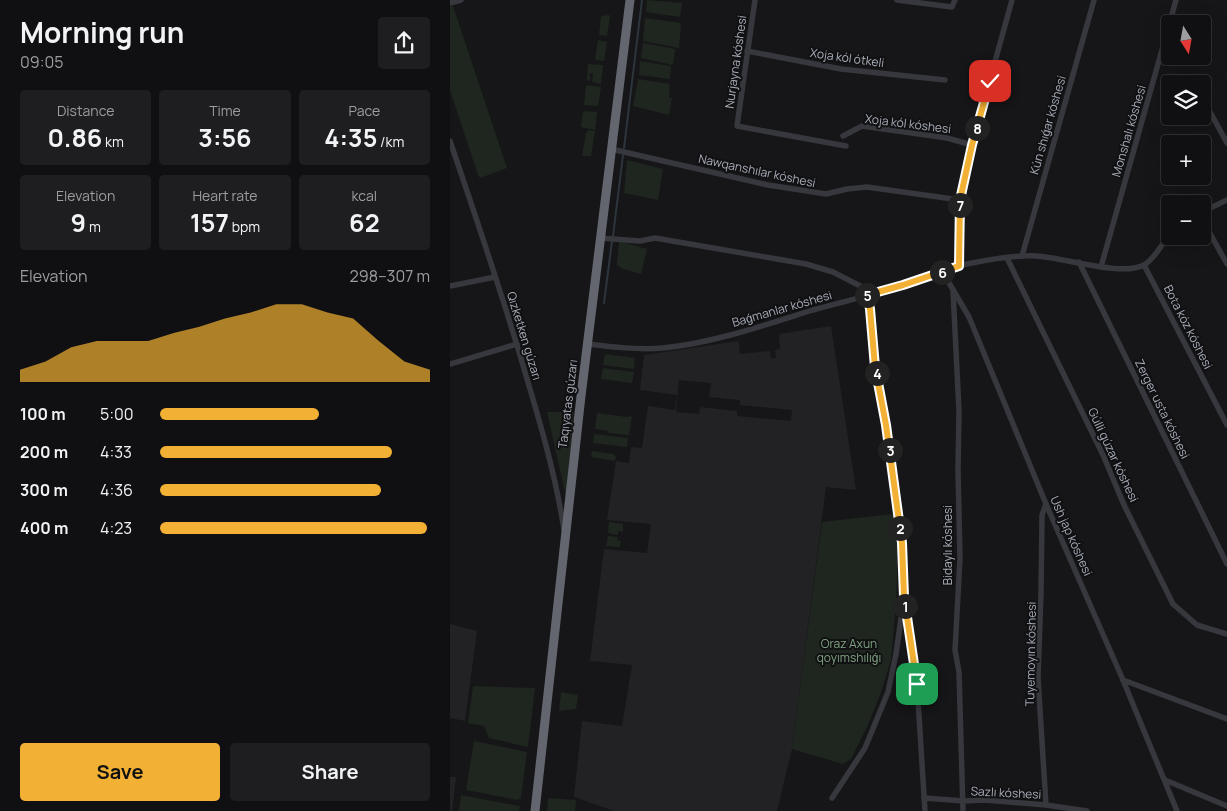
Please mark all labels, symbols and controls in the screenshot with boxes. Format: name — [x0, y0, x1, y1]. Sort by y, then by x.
text: Morning run — [20, 13, 184, 51]
street label: Nurjayna kóshesi — [721, 14, 750, 110]
north arrow — [1161, 15, 1211, 65]
map controls — [1161, 15, 1211, 245]
button: share — [378, 17, 430, 69]
street label: Xoja kól ótkeli — [809, 44, 885, 71]
text: 09:05 — [20, 51, 63, 73]
pin — [969, 60, 1011, 102]
icon: check — [976, 67, 1004, 95]
street label: Kún shıǵar kóshesi — [1025, 73, 1070, 176]
button: layers — [1161, 75, 1211, 125]
street label: Monshalı kóshesi — [1107, 83, 1150, 179]
text: Distance — [57, 101, 114, 120]
text: Time — [209, 101, 241, 120]
text: Pace — [349, 101, 380, 120]
street label: Xoja kól kóshesi — [864, 110, 952, 137]
pin: 8 — [964, 116, 990, 140]
text: 8 — [973, 119, 982, 138]
text: 0.86 — [47, 120, 102, 155]
text: 3:56 — [198, 120, 252, 155]
text: 4:35 — [324, 120, 377, 155]
text: km — [102, 132, 124, 151]
text: /km — [377, 132, 404, 151]
button: + — [1161, 135, 1211, 185]
street label: Nawqanshılar kóshesi — [697, 150, 817, 191]
text: Elevation — [56, 186, 115, 205]
text: Heart rate — [193, 186, 257, 205]
text: kcal — [352, 186, 377, 205]
pin: 7 — [948, 192, 972, 218]
button: − — [1161, 195, 1211, 245]
text: 7 — [957, 196, 964, 215]
text: 9 — [71, 205, 86, 240]
text: 157 — [190, 205, 229, 240]
text: 62 — [349, 205, 380, 240]
text: m — [86, 217, 101, 236]
text: bpm — [229, 217, 260, 236]
pin: 6 — [930, 260, 954, 284]
text: 6 — [938, 263, 947, 282]
text: Elevation — [20, 265, 88, 287]
text: 298–307 m — [350, 265, 430, 287]
pin: 5 — [854, 282, 880, 308]
street label: Bota kóz kóshesi — [1160, 282, 1217, 372]
street label: Baǵmanlar kóshesi — [730, 286, 834, 331]
text: 5 — [863, 286, 872, 305]
street label: Qızketken gúzarı — [503, 290, 546, 382]
street label: Zerger usta kóshesi — [1131, 356, 1194, 462]
street label: Taqıyatas gúzarı — [554, 358, 581, 450]
pin: 4 — [864, 360, 890, 386]
text: 4 — [873, 364, 882, 383]
text: 100 m — [20, 403, 66, 425]
text: 5:00 — [100, 403, 134, 425]
street label: Gúlli gúzar kóshesi — [1084, 405, 1143, 505]
pin: 3 — [878, 438, 902, 462]
text: 200 m — [20, 441, 68, 463]
text: 4:33 — [100, 441, 132, 463]
text: 3 — [886, 441, 895, 460]
text: 300 m — [20, 479, 68, 501]
text: 4:36 — [100, 479, 133, 501]
street label: Ush jap kóshesi — [1046, 493, 1097, 578]
street label: Bidaylı kóshesi — [939, 505, 956, 585]
pin: 2 — [888, 516, 912, 540]
text: 400 m — [20, 517, 68, 539]
text: 4:23 — [100, 517, 132, 539]
text: 2 — [896, 519, 905, 538]
pin: 1 — [892, 594, 918, 618]
text: 1 — [902, 597, 909, 616]
street label: Tuyemoyın kóshesi — [1021, 602, 1040, 706]
park label: Oraz Axun qoyımshılıǵı — [817, 635, 881, 666]
pin — [896, 663, 938, 705]
icon: arrive — [903, 670, 931, 698]
button: Save — [20, 743, 220, 801]
button: Share — [230, 743, 430, 801]
street label: Sazlı kóshesi — [970, 782, 1042, 803]

